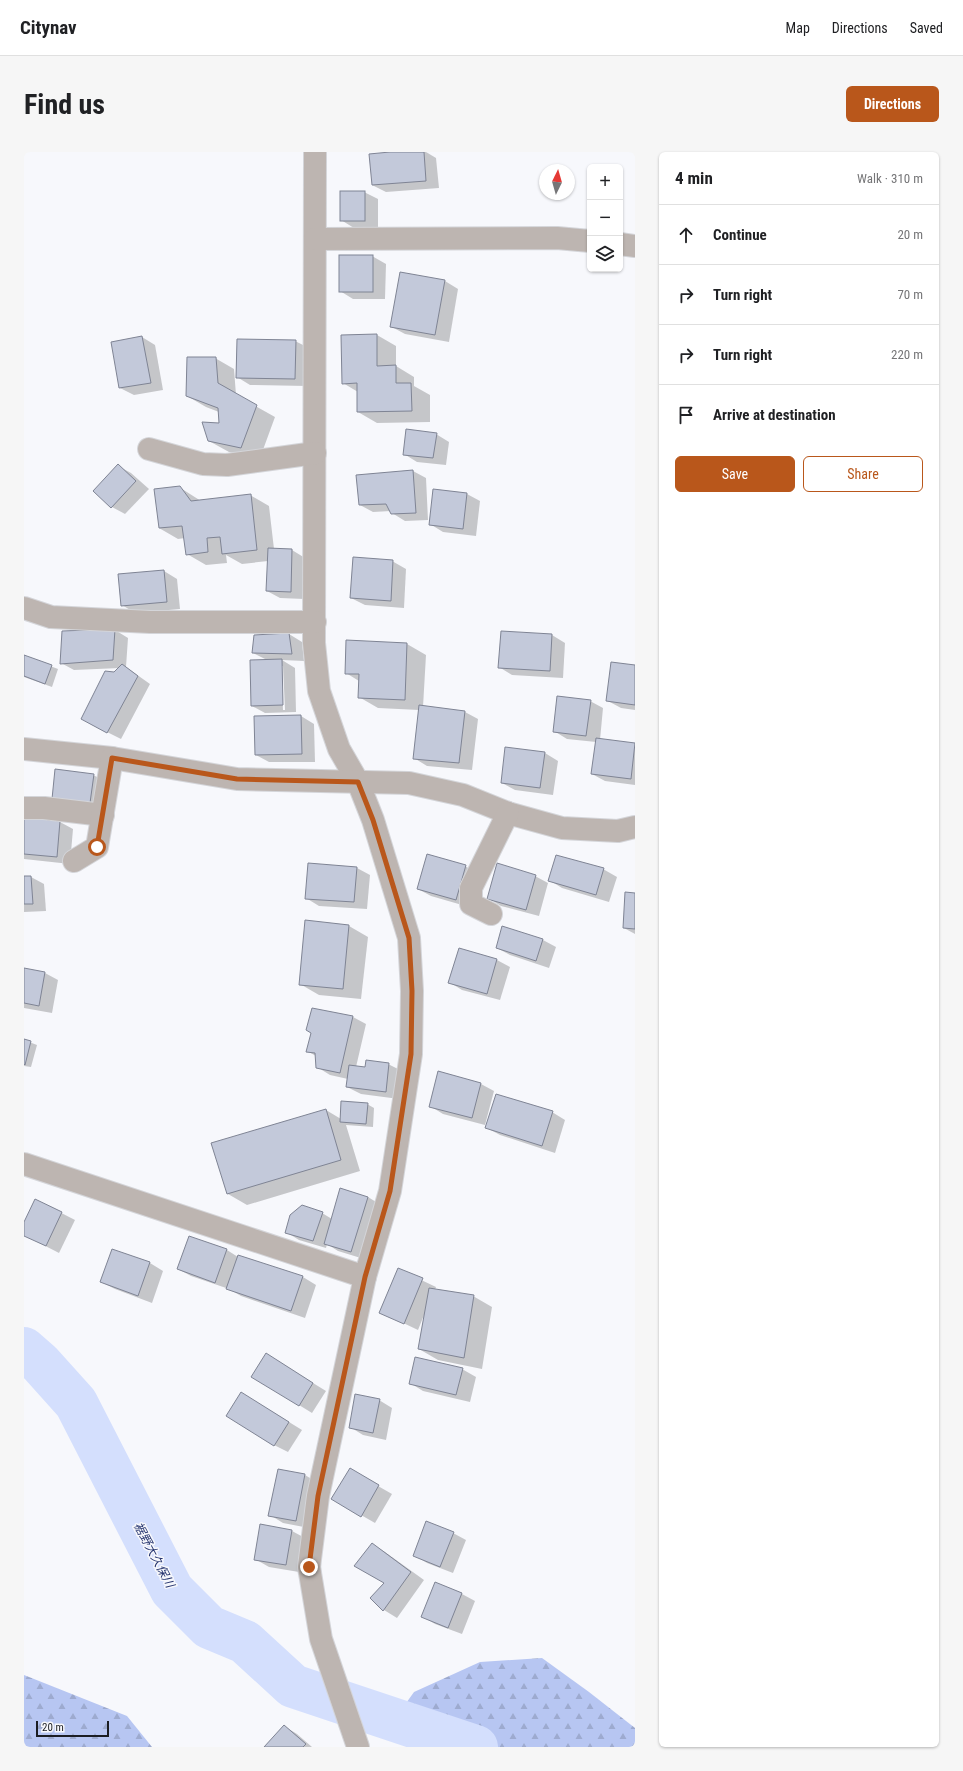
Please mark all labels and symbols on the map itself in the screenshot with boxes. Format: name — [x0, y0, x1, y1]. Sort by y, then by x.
north arrow — [539, 164, 575, 200]
route start — [88, 838, 106, 856]
water label: 裾野大久保川 — [131, 1520, 178, 1592]
route end — [300, 1558, 318, 1576]
scale bar — [36, 1719, 109, 1738]

